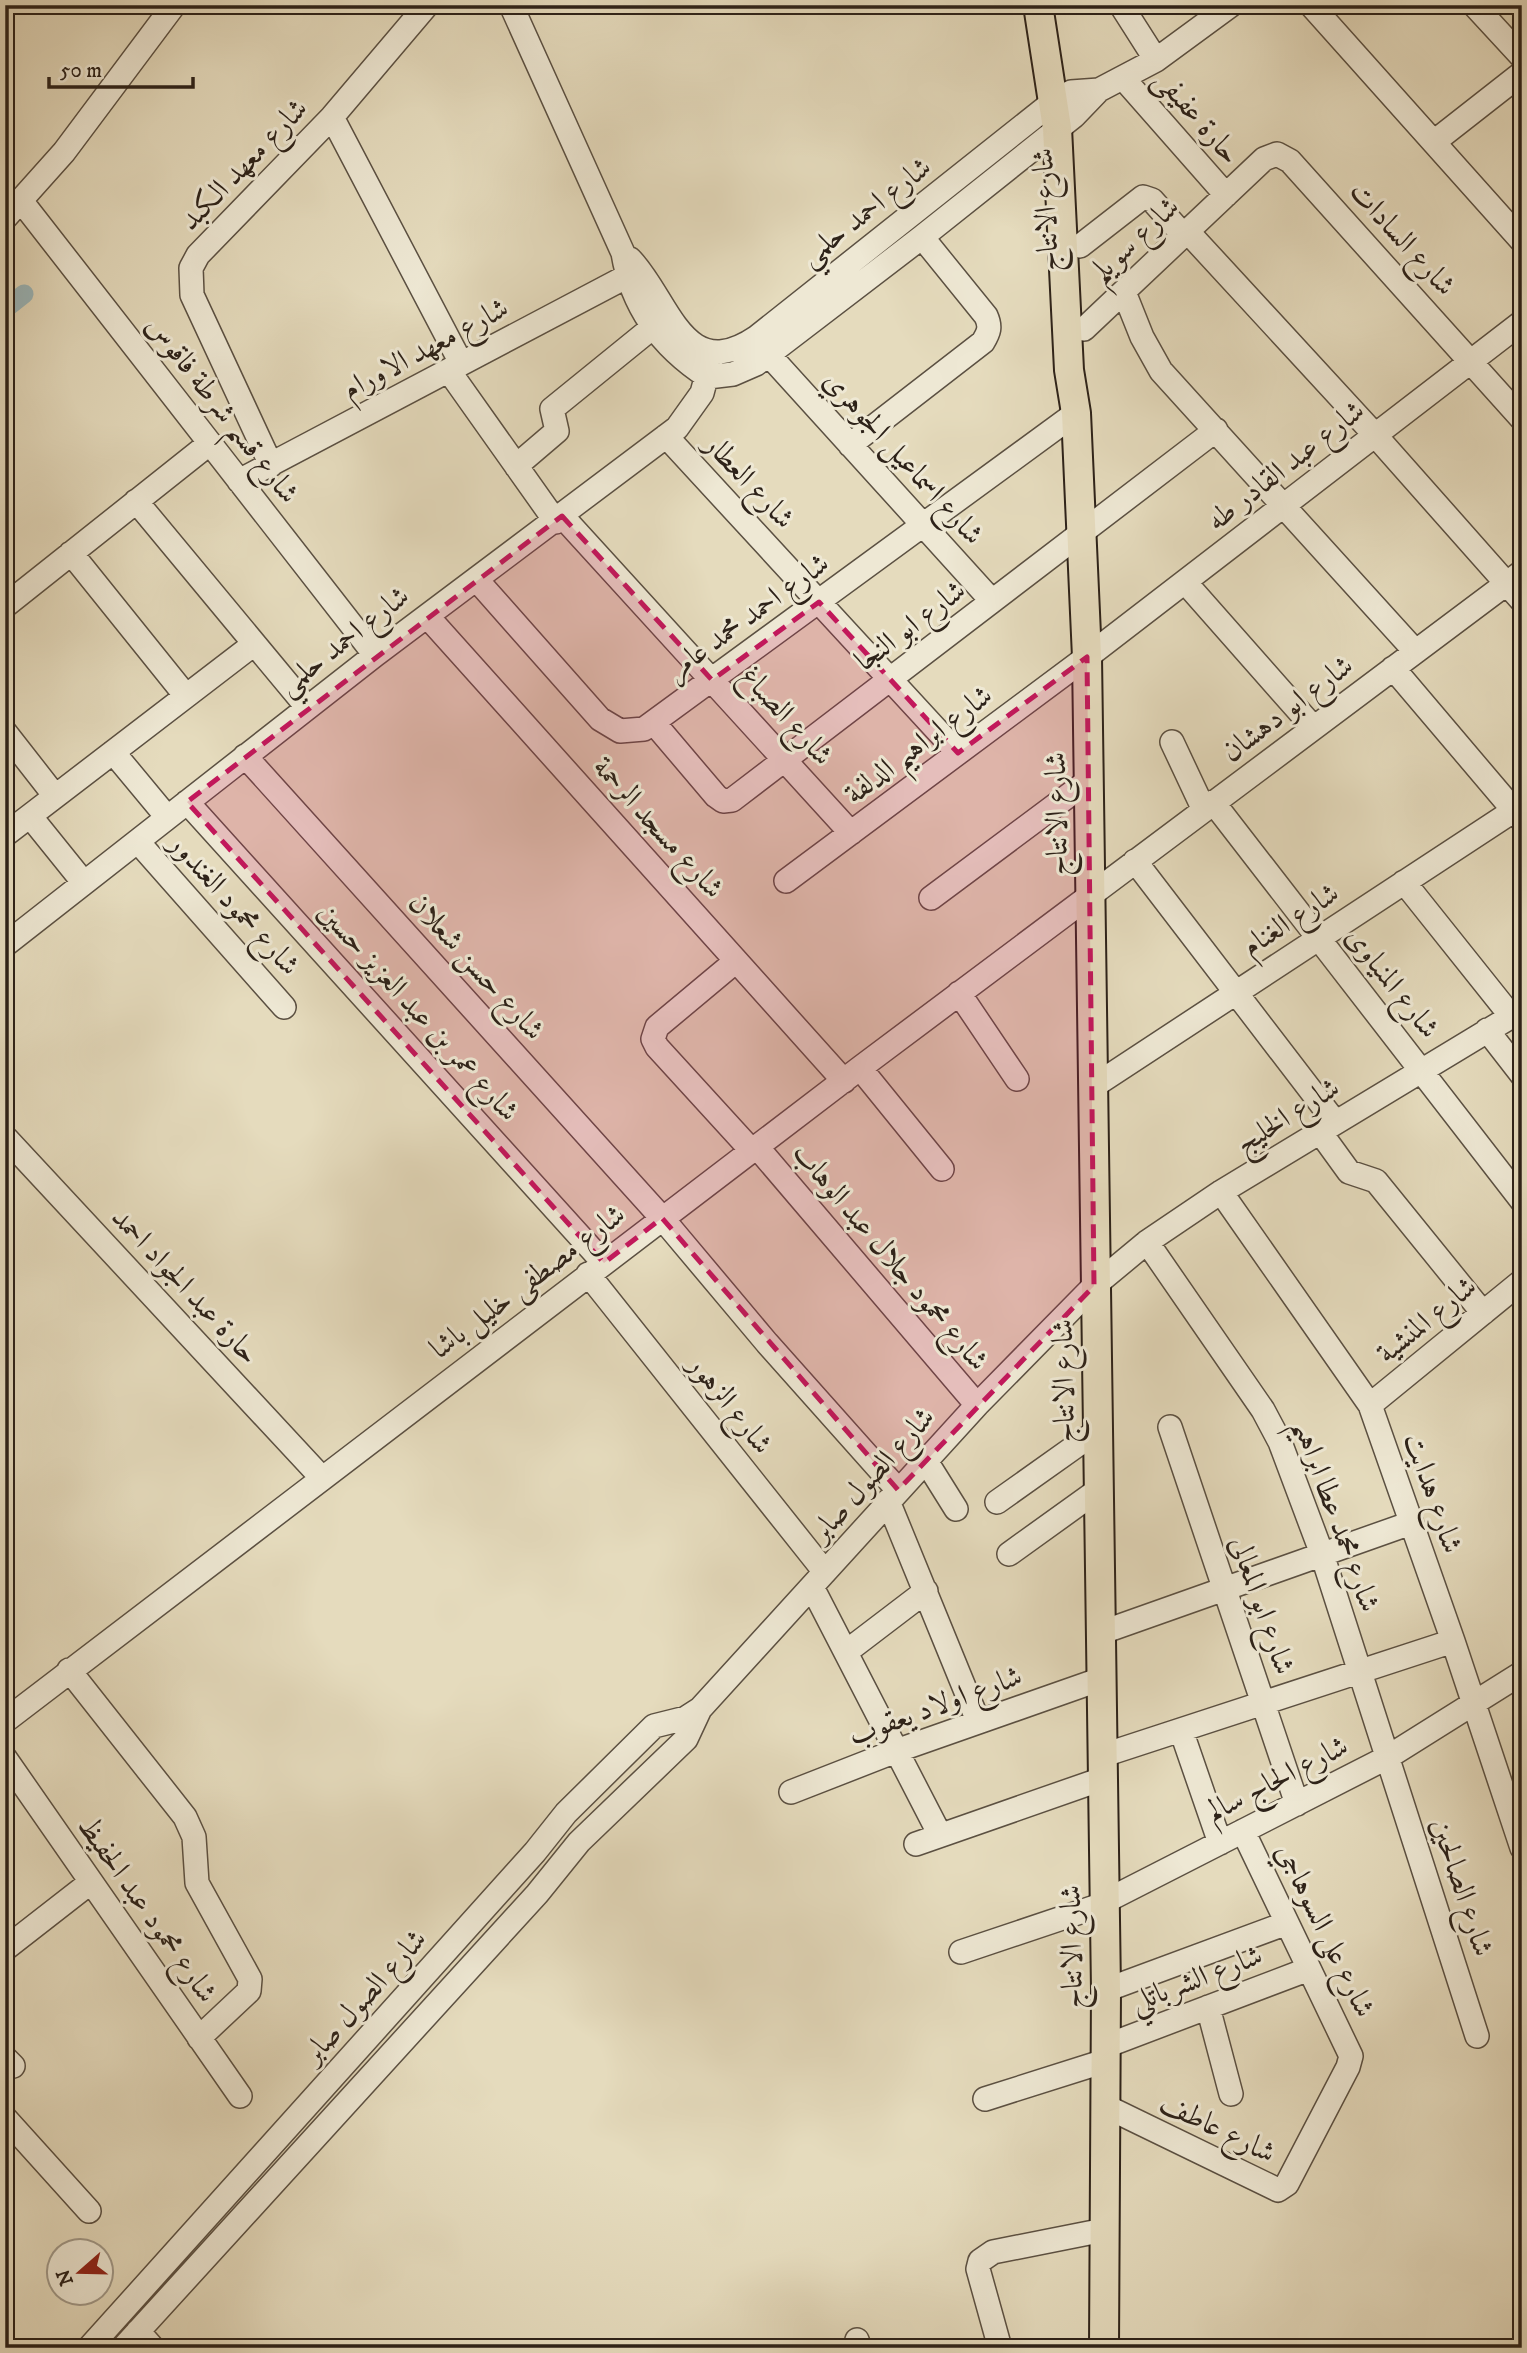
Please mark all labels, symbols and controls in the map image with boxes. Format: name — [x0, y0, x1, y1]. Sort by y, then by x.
scale bar — [49, 46, 192, 90]
text: 50 m — [60, 58, 102, 84]
street label: حارة عفيفى — [1144, 62, 1248, 174]
street label: شارع معهد الكبد — [172, 91, 320, 242]
street label: شارع الانتاج — [1025, 147, 1074, 273]
street label: شارع احمد حلمي — [793, 149, 944, 281]
street label: شارع السادات — [1337, 174, 1463, 307]
street label: شارع سويلم — [1082, 189, 1195, 298]
street label: شارع معهد الاورام — [336, 290, 518, 414]
street label: شارع قسم شرطة فاقوس — [130, 308, 307, 517]
street label: شارع اسماعيل الجوهري — [811, 363, 991, 557]
street label: شارع عبد القادر طه — [1199, 393, 1376, 543]
street label: شارع العطار — [690, 425, 802, 541]
street label: شارع احمد محمد عامر — [659, 545, 840, 693]
street label: شارع ابو النجا — [848, 572, 977, 684]
street label: شارع احمد حلمي — [271, 578, 422, 710]
street label: شارع ابو دهشان — [1215, 648, 1364, 775]
street label: شارع الصباغ — [727, 658, 841, 777]
street label: شارع ابراهيم الدلفة — [838, 677, 1006, 820]
street label: شارع مسجد الرحمة — [581, 749, 731, 910]
street label: شارع الانتاج — [1038, 751, 1083, 876]
street label: شارع محمود الغندور — [155, 824, 307, 987]
street label: شارع الغنام — [1235, 875, 1350, 970]
street label: شارع حسن شعلان — [396, 886, 552, 1052]
street label: شارع عمر بن عبد العزيز حسين — [306, 894, 526, 1133]
street label: شارع المنياوى — [1333, 919, 1447, 1049]
street label: شارع الخليج — [1229, 1070, 1351, 1169]
street label: شارع محمود جلال عبد الوهاب — [780, 1135, 996, 1382]
street label: شارع مصطفى خليل باشا — [423, 1197, 636, 1372]
street label: حارة عبد الجواد احمد — [103, 1200, 267, 1372]
street label: شارع المنشية — [1369, 1268, 1488, 1376]
street label: شارع الانتاج — [1045, 1318, 1090, 1443]
street label: شارع الزهور — [674, 1345, 780, 1465]
street label: شارع الصول صابر — [801, 1400, 947, 1556]
street label: شارع محمد عطا ابراهيم — [1275, 1414, 1388, 1620]
street label: شارع هدايت — [1390, 1428, 1470, 1560]
street label: شارع ابو المعالى — [1216, 1531, 1303, 1681]
street label: شارع اولاد يعقوب — [843, 1658, 1029, 1760]
street label: شارع الحاج سالم — [1201, 1728, 1358, 1836]
street label: شارع محمود عبد الحفيظ — [65, 1809, 225, 2013]
street label: شارع الصالحين — [1417, 1814, 1501, 1963]
street label: شارع على السوهاجي — [1262, 1838, 1383, 2026]
street label: شارع الانتاج — [1053, 1884, 1098, 2009]
street label: شارع الصول صابر — [293, 1922, 439, 2078]
street label: شارع الشرباتلي — [1125, 1937, 1271, 2030]
street label: شارع عاطف — [1151, 2084, 1281, 2177]
north arrow — [46, 2238, 116, 2308]
text: N — [52, 2266, 79, 2289]

